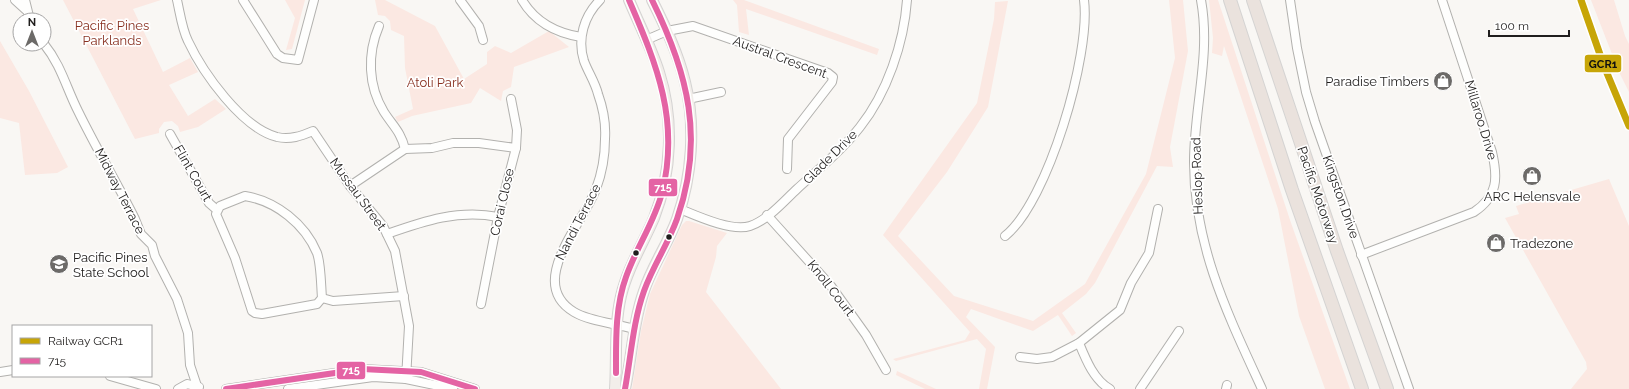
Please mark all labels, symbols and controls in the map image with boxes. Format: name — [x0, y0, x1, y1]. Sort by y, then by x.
north arrow — [12, 12, 52, 52]
scale bar — [1489, 12, 1569, 38]
text: N — [28, 16, 36, 29]
park label: Pacific Pines Parklands — [75, 18, 149, 48]
text: 100 m — [1495, 19, 1529, 33]
street label: Austral Crescent — [731, 33, 830, 81]
line badge: GCR1 — [1584, 54, 1622, 73]
text: GCR1 — [1589, 58, 1618, 71]
shop icon: Paradise Timbers — [1432, 70, 1454, 92]
place label: Paradise Timbers — [1325, 74, 1429, 89]
park label: Atoli Park — [407, 75, 463, 90]
street label: Millaroo Drive — [1462, 78, 1500, 162]
street label: Glade Drive — [800, 127, 860, 187]
street label: Heslop Road — [1188, 137, 1206, 215]
street label: Flint Court — [171, 142, 215, 204]
street label: Pacific Motorway — [1294, 144, 1342, 246]
street label: Midway Terrace — [92, 146, 148, 237]
street label: Kingston Drive — [1320, 153, 1362, 241]
street label: Mussau Street — [327, 155, 390, 234]
shop icon: ARC Helensvale — [1521, 165, 1543, 187]
street label: Corai Close — [487, 167, 517, 237]
line badge: 715 — [648, 178, 678, 197]
street label: Nandi Terrace — [552, 181, 604, 263]
text: 715 — [654, 181, 672, 194]
place label: ARC Helensvale — [1484, 189, 1581, 204]
unlabelled marker — [664, 232, 674, 242]
shop icon: Tradezone — [1485, 232, 1507, 254]
place label: Tradezone — [1510, 236, 1574, 251]
unlabelled marker — [631, 248, 641, 258]
place label: Pacific Pines State School — [73, 250, 149, 280]
school or university icon: Pacific Pines State School — [48, 253, 70, 275]
street label: Knoll Court — [804, 257, 858, 320]
legend — [12, 325, 152, 377]
text: Railway GCR1 — [48, 334, 123, 348]
text: 715 — [48, 354, 67, 368]
line badge: 715 — [336, 361, 366, 380]
text: 715 — [342, 364, 360, 377]

